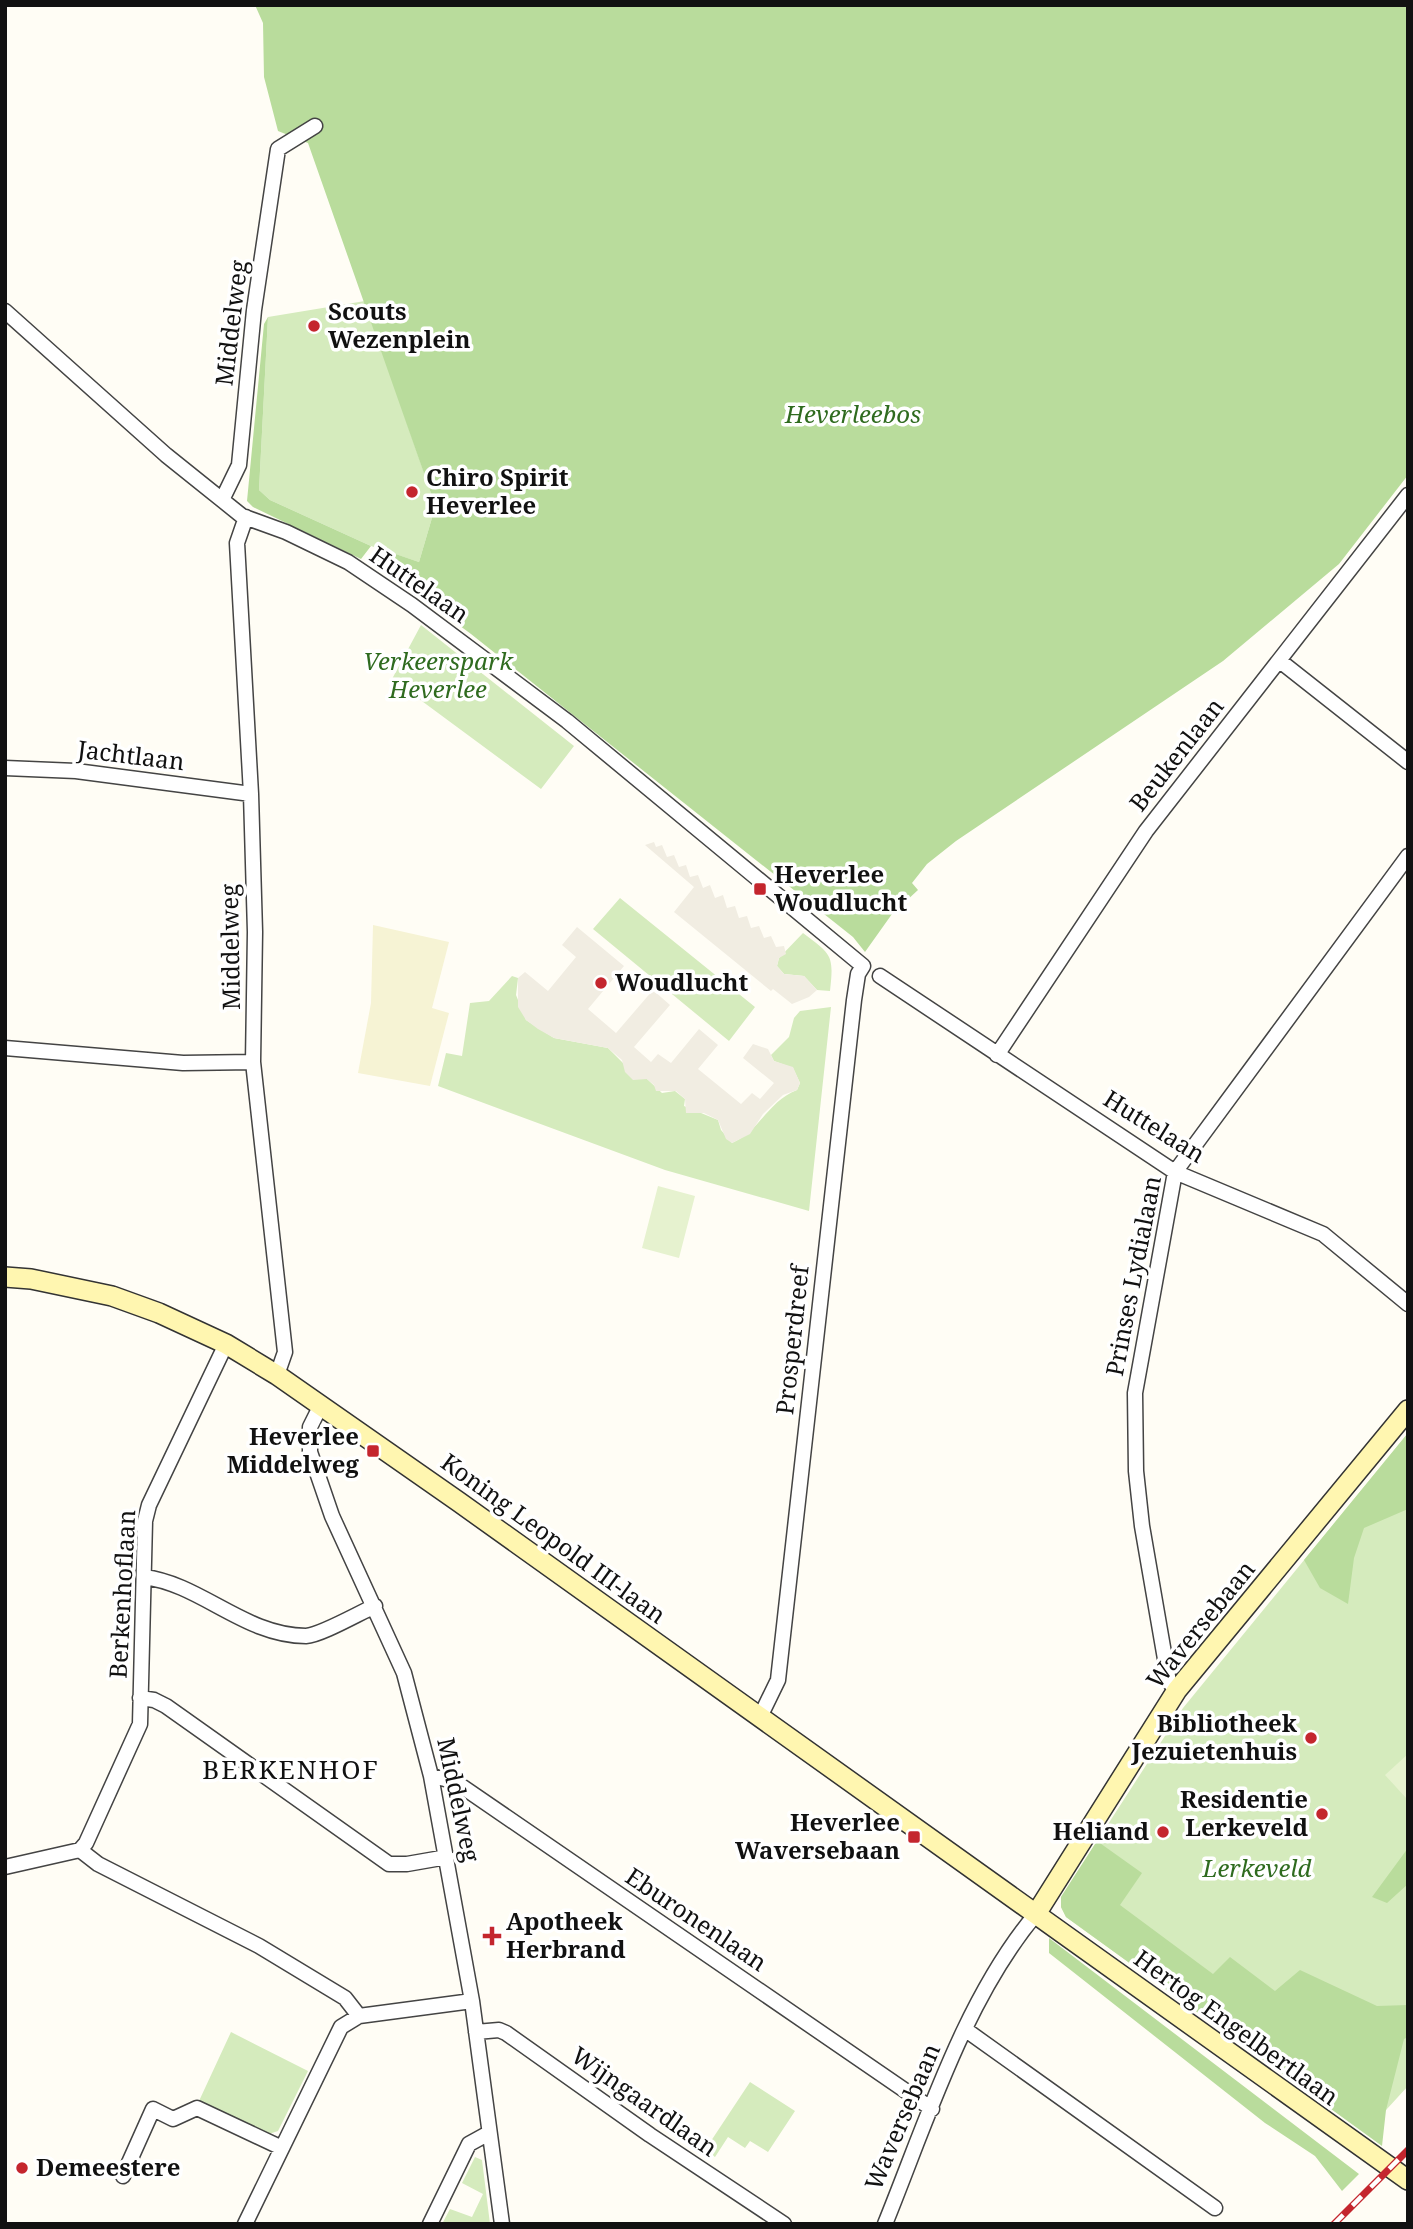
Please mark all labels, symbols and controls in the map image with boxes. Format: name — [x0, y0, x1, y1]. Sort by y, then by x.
street label: Middelweg — [206, 258, 255, 388]
place label: Scouts Wezenplein — [328, 294, 470, 355]
marker: Scouts Wezenplein — [306, 318, 322, 334]
park label: Heverleebos — [784, 397, 921, 430]
place label: Chiro Spirit Heverlee — [426, 460, 569, 521]
marker: Chiro Spirit Heverlee — [404, 484, 420, 500]
street label: Huttelaan — [364, 538, 476, 630]
park label: Verkeerspark Heverlee — [363, 644, 514, 705]
street label: Beukenlaan — [1121, 690, 1231, 818]
street label: Jachtlaan — [75, 731, 187, 777]
place label: Heverlee Woudlucht — [774, 857, 908, 918]
marker: Heverlee Woudlucht — [752, 881, 768, 897]
street label: Middelweg — [212, 883, 247, 1010]
place label: Woudlucht — [615, 965, 749, 998]
marker: Woudlucht — [593, 975, 609, 991]
street label: Huttelaan — [1098, 1082, 1212, 1170]
street label: Prinses Lydialaan — [1097, 1173, 1168, 1379]
street label: Prosperdreef — [767, 1261, 816, 1416]
place label: Heverlee Middelweg — [227, 1419, 360, 1480]
marker: Heverlee Middelweg — [365, 1443, 381, 1459]
street label: Koning Leopold III-laan — [435, 1445, 673, 1631]
street label: Berkenhoflaan — [101, 1509, 142, 1679]
street label: Waversebaan — [1138, 1553, 1262, 1695]
place label: Bibliotheek Jezuietenhuis — [1130, 1706, 1298, 1767]
marker: Bibliotheek Jezuietenhuis — [1303, 1730, 1319, 1746]
street label: Middelweg — [430, 1734, 489, 1865]
district label: BERKENHOF — [202, 1751, 380, 1787]
place label: Residentie Lerkeveld — [1180, 1782, 1308, 1843]
place label: Heverlee Waversebaan — [735, 1805, 900, 1866]
marker: Residentie Lerkeveld — [1314, 1806, 1330, 1822]
place label: Heliand — [1053, 1814, 1149, 1847]
marker: Heliand — [1155, 1824, 1171, 1840]
marker: Heverlee Waversebaan — [906, 1829, 922, 1845]
park label: Lerkeveld — [1202, 1851, 1312, 1884]
street label: Eburonenlaan — [620, 1859, 774, 1978]
place label: Apotheek Herbrand — [506, 1904, 626, 1965]
marker: Apotheek Herbrand — [484, 1928, 500, 1944]
street label: Hertog Engelbertlaan — [1128, 1941, 1346, 2112]
street label: Wijngaardlaan — [565, 2038, 725, 2163]
street label: Waversebaan — [856, 2038, 947, 2195]
place label: Demeestere — [36, 2150, 181, 2183]
marker: Demeestere — [14, 2160, 30, 2176]

